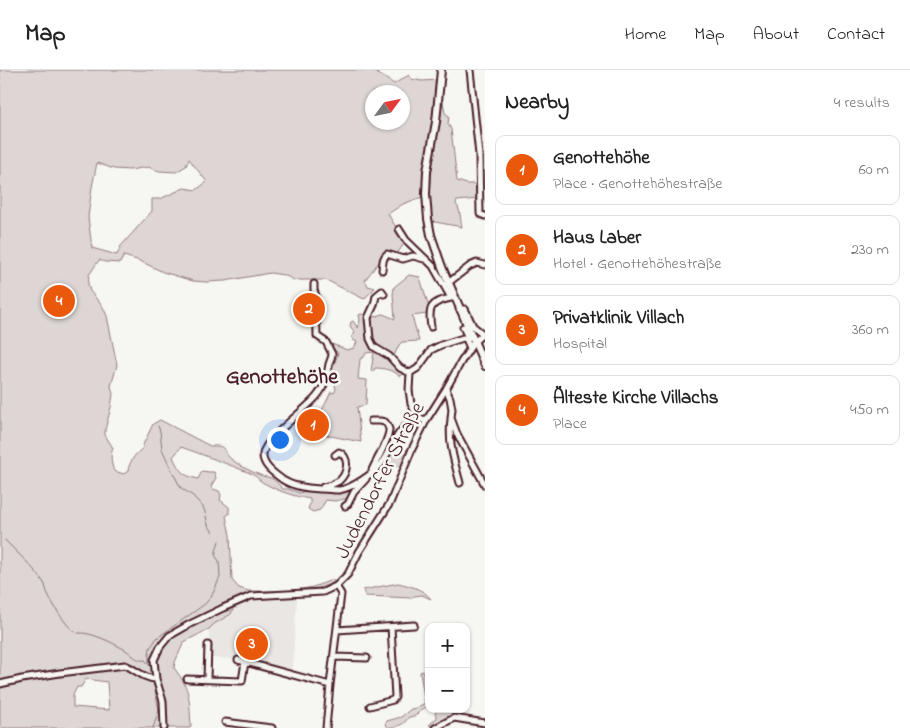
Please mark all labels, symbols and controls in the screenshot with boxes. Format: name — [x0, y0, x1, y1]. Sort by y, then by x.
text: Map — [25, 17, 66, 52]
text: Home — [625, 22, 666, 48]
text: Map — [694, 22, 725, 48]
text: About — [753, 22, 799, 48]
text: Contact — [827, 22, 885, 48]
north arrow — [365, 85, 410, 130]
text: Nearby — [505, 88, 569, 118]
text: 4 results — [834, 91, 890, 115]
text: Genottehöhe — [553, 145, 650, 172]
text: 1 — [519, 158, 525, 182]
text: 60 m — [859, 158, 889, 182]
text: Place · Genottehöhestraße — [553, 172, 723, 196]
text: Haus Laber — [553, 225, 641, 252]
text: 2 — [518, 238, 526, 262]
text: 230 m — [851, 238, 889, 262]
text: Hotel · Genottehöhestraße — [553, 252, 721, 276]
pin: 4 — [43, 282, 75, 320]
pin: 2 — [293, 290, 325, 328]
text: Privatklinik Villach — [553, 305, 684, 332]
text: 3 — [519, 318, 525, 342]
text: 360 m — [852, 318, 889, 342]
text: Hospital — [553, 332, 607, 356]
district label: Genottehöhe — [226, 362, 339, 394]
text: Älteste Kirche Villachs — [553, 385, 718, 412]
street label: Judendorfer Straße — [328, 397, 434, 565]
text: 4 — [519, 398, 525, 422]
text: 450 m — [850, 398, 889, 422]
pin: 1 — [297, 406, 329, 444]
text: Place — [553, 412, 587, 436]
your location — [267, 427, 293, 453]
map controls — [425, 623, 470, 713]
button: + — [425, 623, 470, 668]
pin: 3 — [236, 625, 268, 663]
button: − — [425, 668, 470, 713]

